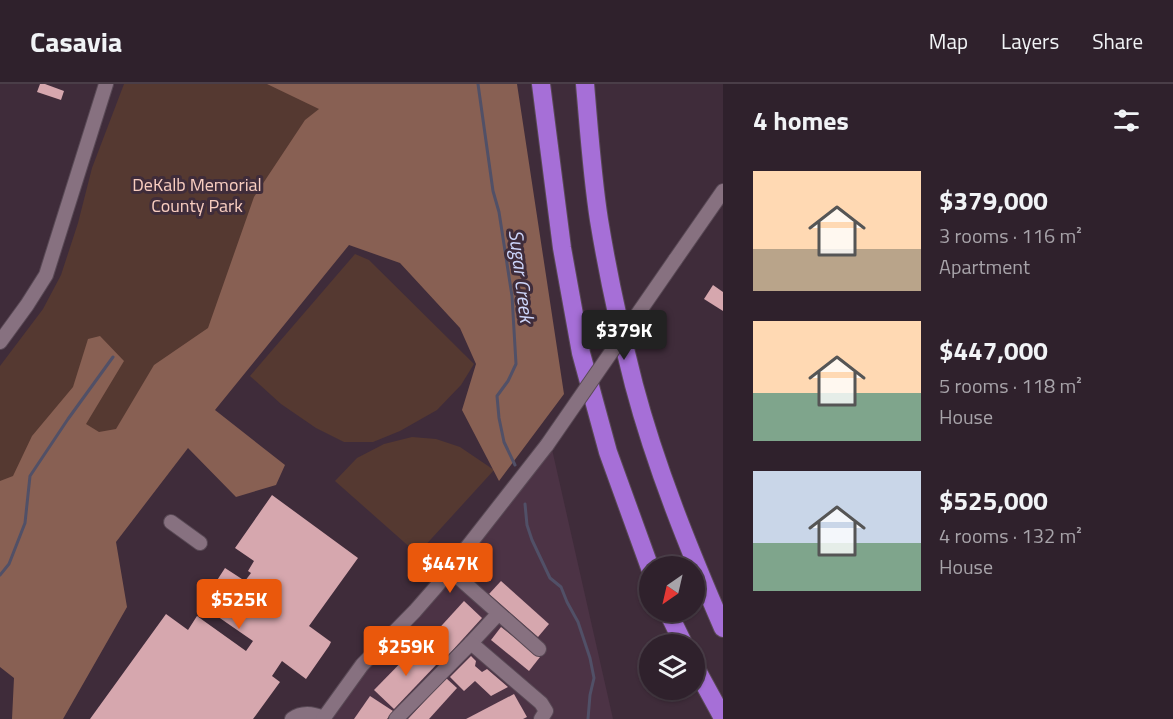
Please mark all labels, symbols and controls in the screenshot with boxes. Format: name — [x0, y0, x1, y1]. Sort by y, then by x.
text: Casavia — [30, 20, 122, 63]
text: Map — [929, 25, 968, 57]
text: Layers — [1001, 25, 1059, 57]
text: Share — [1092, 25, 1143, 57]
text: 4 homes — [753, 101, 849, 140]
icon: filters — [1110, 104, 1143, 137]
park label: DeKalb Memorial County Park — [132, 171, 262, 219]
text: $379,000 — [939, 181, 1048, 220]
icon: home — [801, 195, 873, 267]
text: 3 rooms · 116 m² — [939, 220, 1082, 251]
water label: Sugar Creek — [501, 228, 543, 326]
text: Apartment — [939, 251, 1030, 282]
pin: $379K — [582, 310, 666, 361]
text: $379K — [596, 314, 652, 345]
text: $447,000 — [939, 331, 1048, 370]
icon: home — [801, 345, 873, 417]
text: 5 rooms · 118 m² — [939, 370, 1082, 401]
text: House — [939, 401, 993, 432]
text: $525,000 — [939, 481, 1048, 520]
icon: home — [801, 495, 873, 567]
text: 4 rooms · 132 m² — [939, 520, 1082, 551]
pin: $447K — [408, 543, 492, 594]
text: $447K — [422, 547, 478, 578]
text: House — [939, 551, 993, 582]
north arrow — [639, 556, 705, 622]
map controls — [639, 556, 705, 700]
pin: $525K — [197, 579, 281, 630]
text: $525K — [211, 583, 267, 614]
pin: $259K — [364, 626, 448, 677]
text: $259K — [378, 630, 434, 661]
button: layers — [639, 634, 705, 700]

